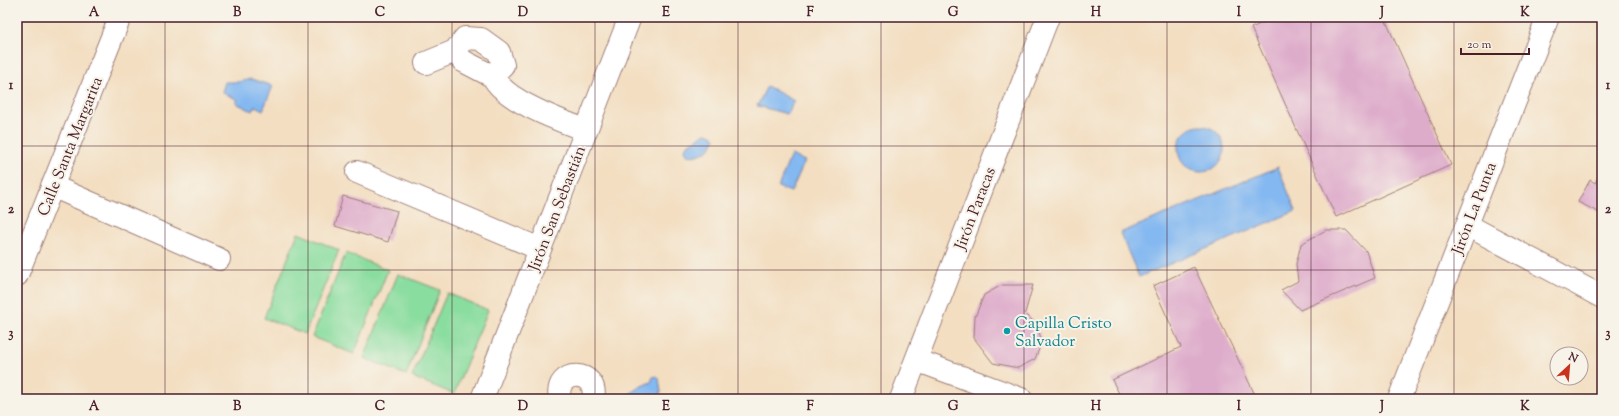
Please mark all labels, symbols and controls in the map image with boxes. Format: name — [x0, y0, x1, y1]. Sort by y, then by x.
text: A — [89, 4, 100, 22]
text: B — [233, 4, 242, 22]
text: C — [375, 4, 385, 22]
text: D — [518, 4, 528, 22]
text: E — [662, 4, 670, 22]
text: F — [806, 4, 814, 22]
text: G — [948, 4, 959, 22]
text: H — [1091, 4, 1102, 22]
text: I — [1237, 4, 1242, 22]
text: J — [1379, 4, 1384, 22]
text: K — [1520, 4, 1530, 22]
scale bar — [1461, 30, 1529, 56]
text: 20 m — [1467, 36, 1492, 54]
street label: Calle Santa Margarita — [33, 73, 110, 220]
text: 1 — [9, 77, 14, 95]
text: 1 — [1606, 77, 1611, 95]
street label: Jirón San Sebastián — [523, 142, 593, 276]
street label: Jirón La Punta — [1447, 159, 1504, 259]
street label: Jirón Paracas — [950, 164, 1003, 254]
text: 2 — [8, 201, 15, 219]
text: 2 — [1605, 201, 1612, 219]
place label: Capilla Cristo Salvador — [1015, 313, 1112, 354]
text: 3 — [8, 325, 14, 343]
text: 3 — [1605, 325, 1611, 343]
marker: Capilla Cristo Salvador — [1002, 326, 1012, 336]
north arrow — [1549, 346, 1589, 386]
text: N — [1565, 348, 1581, 367]
text: A — [89, 398, 100, 416]
text: B — [233, 398, 242, 416]
text: C — [375, 398, 385, 416]
text: D — [518, 398, 528, 416]
text: E — [662, 398, 670, 416]
text: F — [806, 398, 814, 416]
text: G — [948, 398, 959, 416]
text: H — [1091, 398, 1102, 416]
text: I — [1237, 398, 1242, 416]
text: J — [1379, 398, 1384, 416]
text: K — [1520, 398, 1530, 416]

